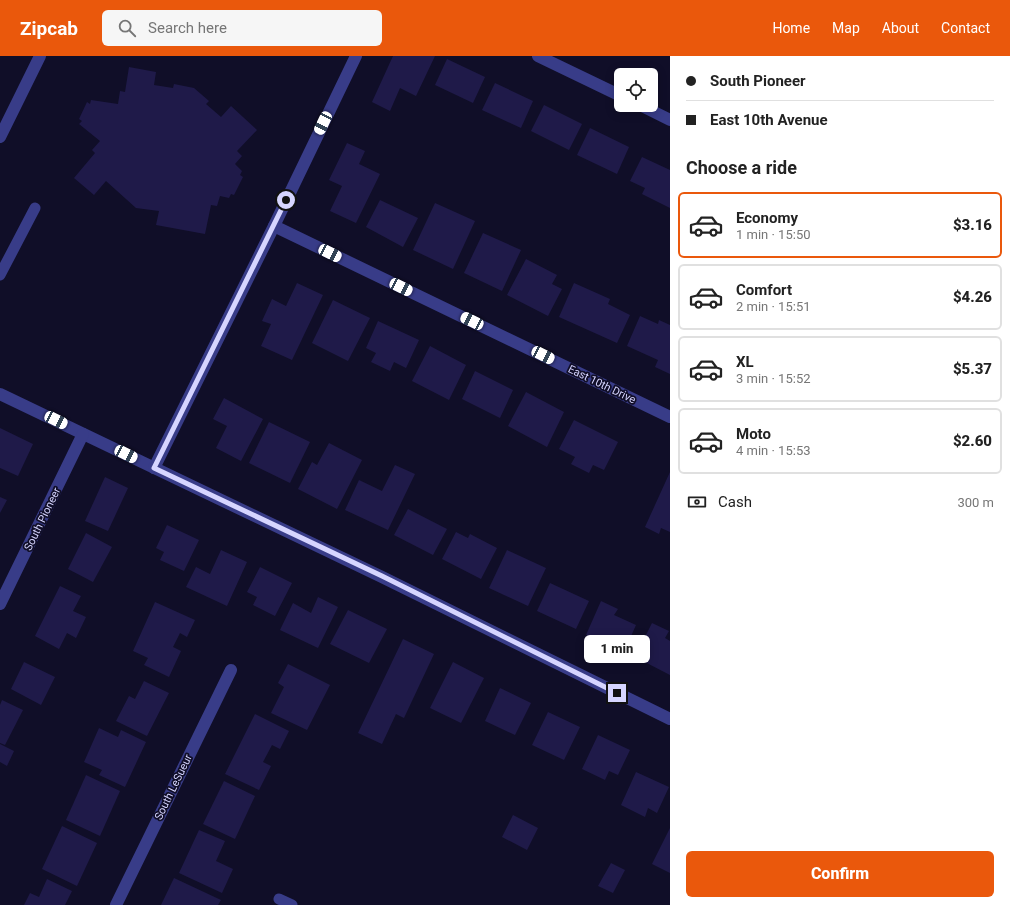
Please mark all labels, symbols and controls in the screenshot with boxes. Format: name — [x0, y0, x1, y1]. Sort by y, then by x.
search box — [102, 10, 382, 46]
text: Zipcab — [20, 17, 78, 40]
icon: search — [116, 17, 138, 39]
text: Search here — [148, 19, 227, 37]
text: Home — [772, 20, 810, 36]
text: Map — [832, 20, 860, 36]
text: About — [882, 20, 919, 36]
text: Contact — [941, 20, 990, 36]
map controls — [614, 68, 658, 112]
button: locate — [614, 68, 658, 112]
text: South Pioneer — [710, 72, 806, 90]
car — [312, 110, 334, 136]
text: East 10th Avenue — [710, 111, 828, 129]
text: Choose a ride — [686, 157, 797, 178]
route start — [277, 191, 295, 209]
icon: car — [688, 207, 724, 243]
text: Economy — [736, 209, 798, 227]
text: $3.16 — [953, 216, 992, 234]
text: 1 min · 15:50 — [736, 227, 811, 242]
car — [317, 242, 343, 264]
car — [388, 276, 414, 298]
icon: car — [688, 279, 724, 315]
text: Comfort — [736, 281, 792, 299]
text: $4.26 — [953, 288, 992, 306]
text: 2 min · 15:51 — [736, 299, 811, 314]
car — [459, 310, 485, 332]
car — [530, 344, 556, 366]
icon: car — [688, 351, 724, 387]
text: XL — [736, 353, 754, 371]
text: $5.37 — [953, 360, 992, 378]
street label: East 10th Drive — [566, 362, 638, 407]
text: 3 min · 15:52 — [736, 371, 811, 386]
car — [43, 409, 69, 431]
icon: car — [688, 423, 724, 459]
text: Moto — [736, 425, 771, 443]
text: $2.60 — [953, 432, 992, 450]
car — [113, 443, 139, 465]
text: 4 min · 15:53 — [736, 443, 811, 458]
street label: South Pioneer — [22, 485, 63, 553]
icon: cash — [686, 491, 708, 513]
text: Cash — [718, 493, 752, 511]
text: 300 m — [957, 495, 994, 510]
callout: 1 min — [584, 635, 650, 663]
text: 1 min — [601, 641, 633, 656]
route end — [608, 684, 626, 702]
street label: South LeSueur — [152, 752, 195, 822]
button: Confirm — [686, 851, 994, 897]

